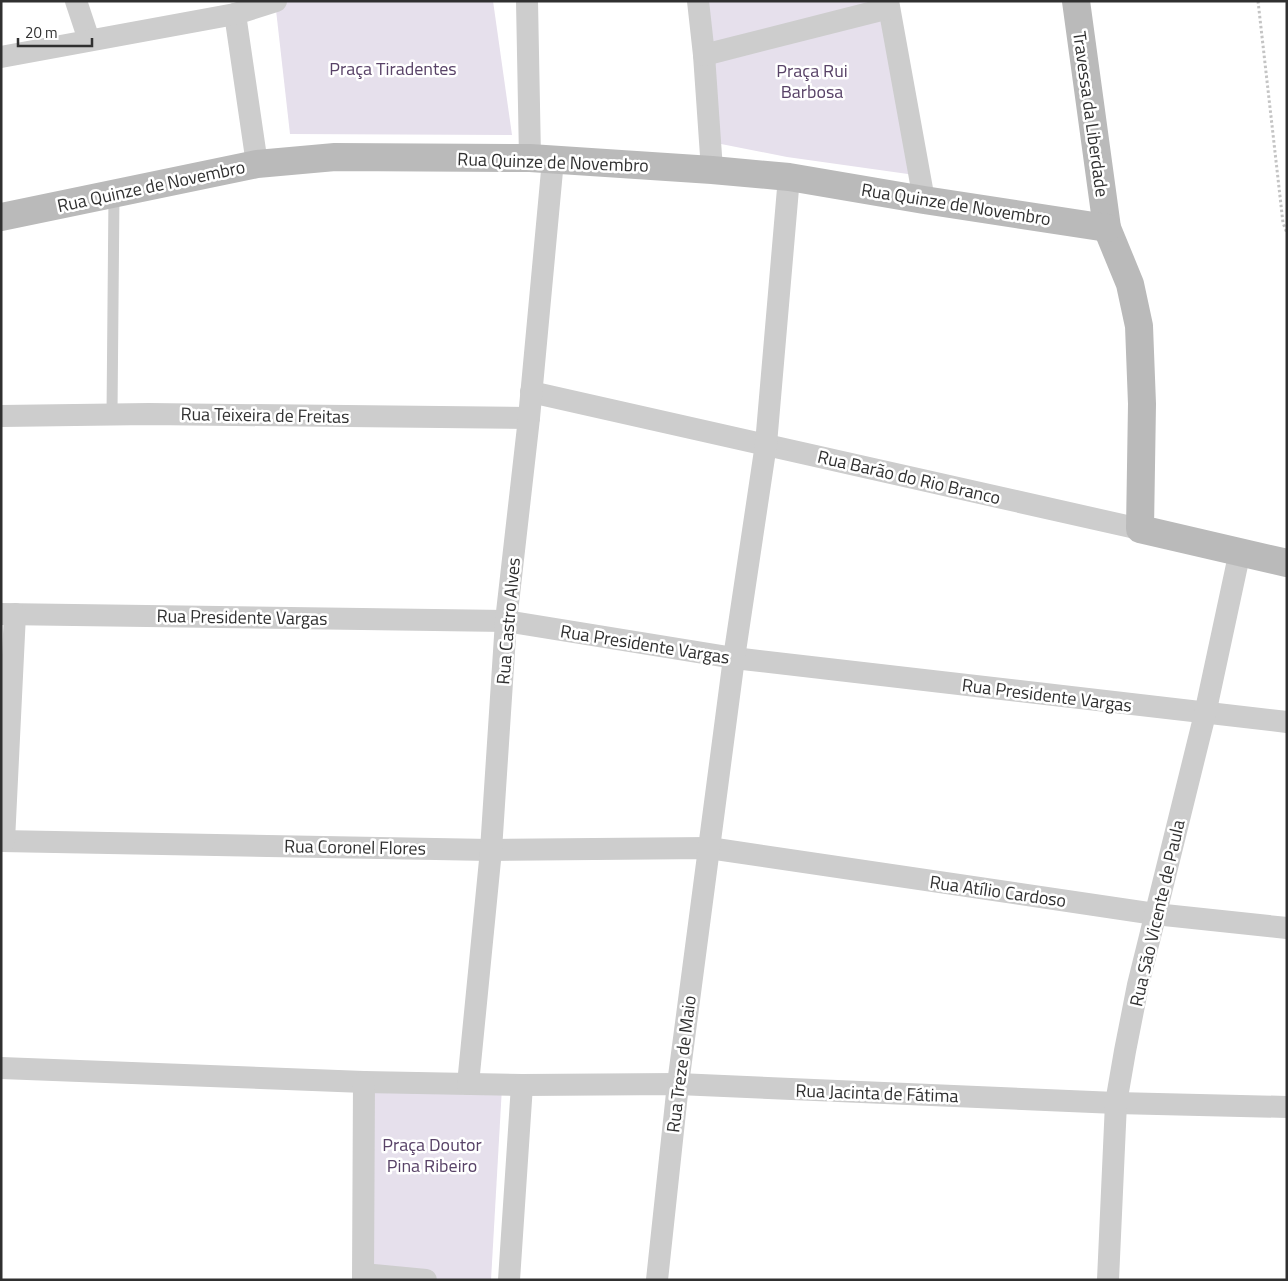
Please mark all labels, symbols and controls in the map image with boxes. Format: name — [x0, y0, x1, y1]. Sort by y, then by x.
scale bar — [18, 15, 91, 47]
text: 20 m — [25, 21, 58, 44]
street label: Travessa da Liberdade — [1066, 29, 1116, 199]
park label: Praça Tiradentes — [329, 55, 457, 82]
park label: Praça Rui Barbosa — [776, 57, 848, 105]
street label: Rua Quinze de Novembro — [457, 145, 649, 179]
street label: Rua Quinze de Novembro — [55, 153, 247, 219]
street label: Rua Quinze de Novembro — [859, 176, 1053, 232]
street label: Rua Teixeira de Freitas — [180, 400, 350, 430]
street label: Rua Barão do Rio Branco — [815, 443, 1003, 511]
street label: Rua Castro Alves — [489, 556, 527, 686]
street label: Rua Presidente Vargas — [156, 602, 328, 632]
street label: Rua Presidente Vargas — [558, 617, 732, 671]
street label: Rua Presidente Vargas — [960, 671, 1134, 719]
street label: Rua São Vicente de Paula — [1122, 817, 1192, 1009]
street label: Rua Coronel Flores — [284, 832, 426, 862]
street label: Rua Atílio Cardoso — [928, 868, 1068, 914]
street label: Rua Treze de Maio — [659, 994, 703, 1134]
street label: Rua Jacinta de Fátima — [795, 1077, 959, 1109]
park label: Praça Doutor Pina Ribeiro — [382, 1131, 482, 1179]

